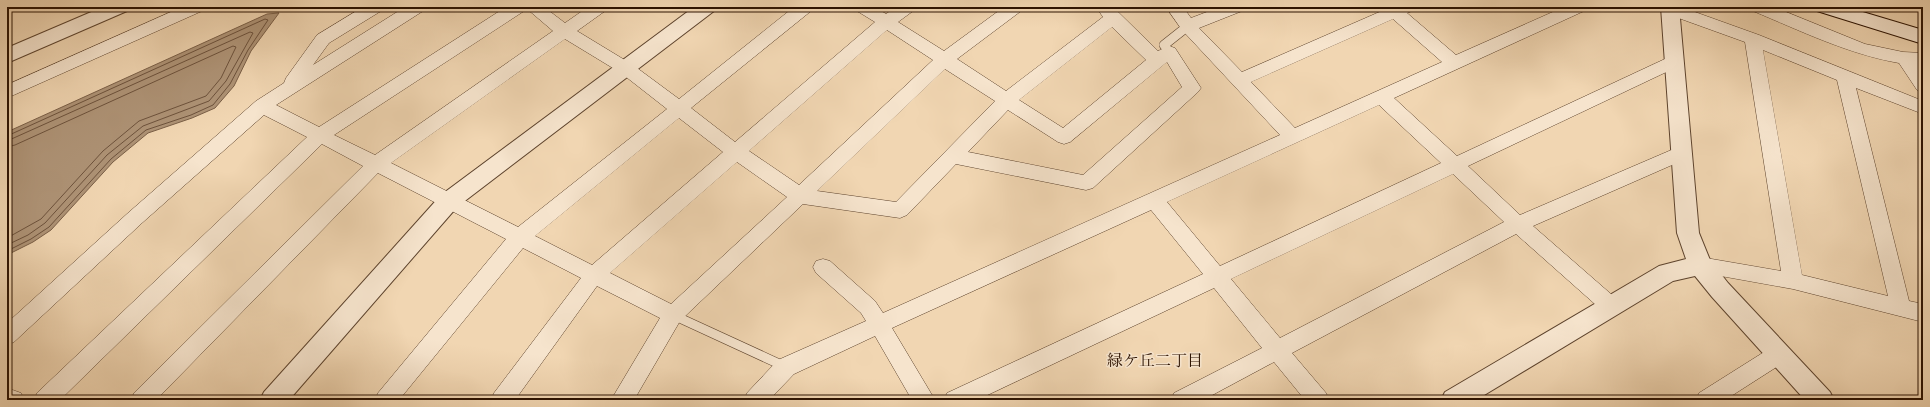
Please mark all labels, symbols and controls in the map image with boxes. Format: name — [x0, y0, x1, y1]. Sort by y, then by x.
district label: 緑ケ丘二丁目 — [1107, 351, 1203, 370]

